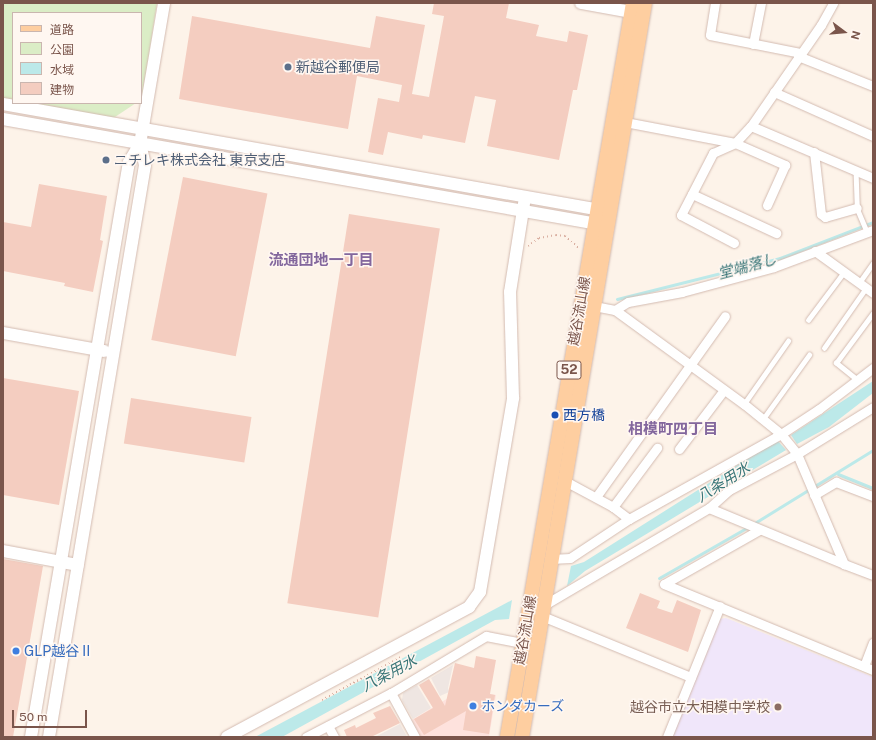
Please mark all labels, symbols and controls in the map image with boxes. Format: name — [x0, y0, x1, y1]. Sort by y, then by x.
legend — [12, 12, 142, 104]
north arrow — [824, 12, 864, 52]
text: 道路 — [50, 23, 74, 37]
text: N — [849, 30, 862, 41]
text: 公園 — [50, 43, 74, 57]
place label: 新越谷郵便局 — [296, 59, 380, 75]
marker: 新越谷郵便局 — [283, 62, 293, 72]
text: 水域 — [50, 63, 74, 77]
text: 建物 — [50, 83, 74, 97]
place label: ニチレキ株式会社 東京支店 — [114, 152, 285, 168]
marker: ニチレキ株式会社 東京支店 — [101, 155, 111, 165]
water label: 堂端落し — [716, 250, 778, 282]
district label: 流通団地一丁目 — [269, 251, 373, 269]
street label: 越谷流山線 — [565, 275, 593, 347]
road number: 52 — [556, 359, 582, 381]
place label: 西方橋 — [563, 407, 605, 423]
marker: 西方橋 — [550, 410, 560, 420]
district label: 相模町四丁目 — [628, 420, 718, 438]
water label: 八条用水 — [693, 458, 753, 506]
street label: 越谷流山線 — [511, 594, 539, 666]
place label: GLP越谷Ⅱ — [24, 643, 93, 659]
marker: GLP越谷Ⅱ — [11, 646, 21, 656]
water label: 八条用水 — [358, 651, 420, 695]
place label: ホンダカーズ — [481, 698, 565, 714]
place label: 越谷市立大相模中学校 — [630, 699, 770, 715]
marker: ホンダカーズ — [468, 701, 478, 711]
scale bar — [14, 702, 89, 728]
marker: 越谷市立大相模中学校 — [773, 702, 783, 712]
text: 50 m — [19, 710, 47, 724]

